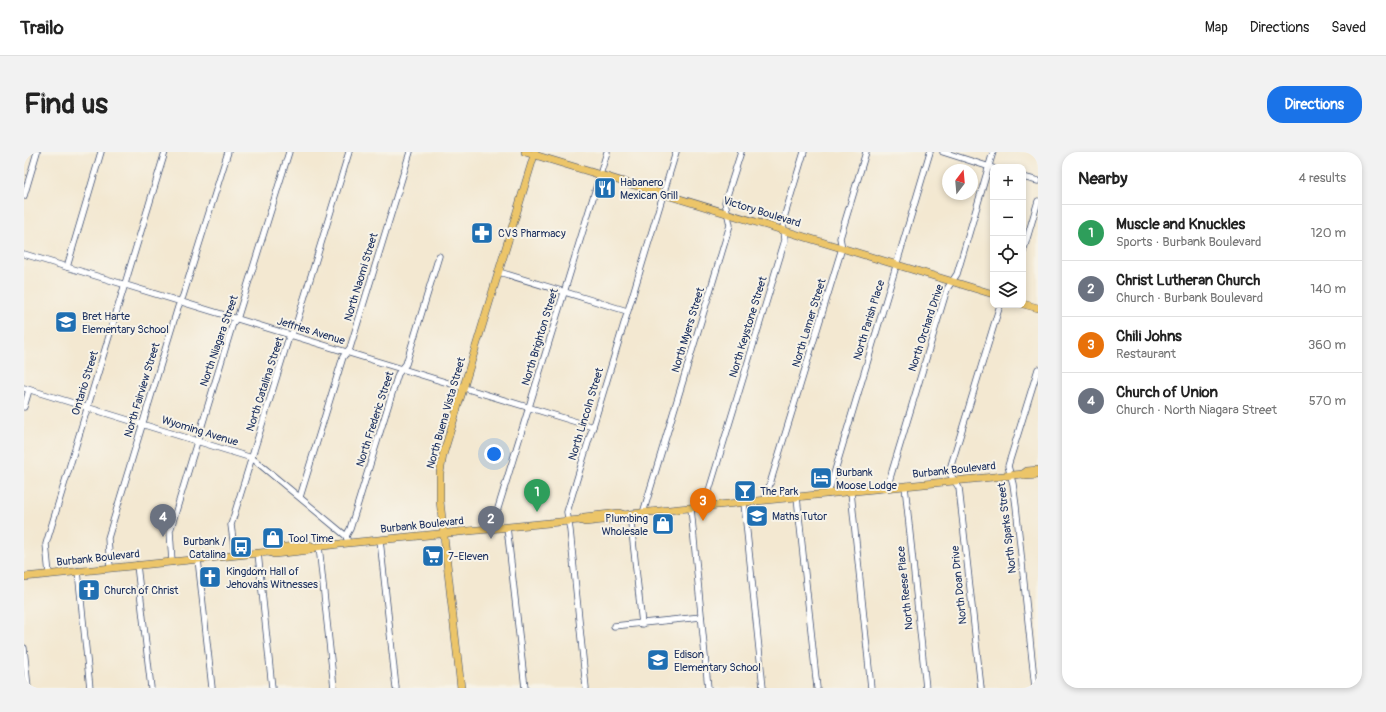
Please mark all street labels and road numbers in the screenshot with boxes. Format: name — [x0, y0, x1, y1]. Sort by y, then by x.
street label: Victory Boulevard — [722, 194, 802, 230]
street label: North Naomi Street — [341, 231, 381, 323]
street label: North Keystone Street — [726, 274, 770, 379]
street label: North Lamer Street — [789, 277, 829, 369]
street label: North Parish Place — [851, 278, 888, 362]
street label: North Orchard Drive — [906, 282, 946, 373]
street label: North Myers Street — [669, 285, 707, 374]
street label: North Brighton Street — [519, 286, 561, 387]
street label: North Niagara Street — [197, 293, 241, 388]
street label: Jeffries Avenue — [275, 315, 347, 348]
street label: North Catalina Street — [244, 335, 287, 433]
street label: North Fairview Street — [121, 341, 163, 439]
street label: Ontario Street — [69, 349, 101, 417]
street label: North Buena Vista Street — [424, 355, 468, 470]
street label: North Lincoln Street — [566, 366, 606, 462]
street label: North Frederic Street — [353, 369, 397, 468]
street label: Wyoming Avenue — [160, 413, 240, 449]
street label: Burbank Boulevard — [912, 459, 996, 481]
street label: North Sparks Street — [995, 481, 1019, 574]
street label: Burbank Boulevard — [380, 514, 464, 536]
street label: North Doan Drive — [948, 544, 970, 625]
street label: North Reese Place — [894, 545, 916, 630]
street label: Burbank Boulevard — [56, 547, 140, 569]

